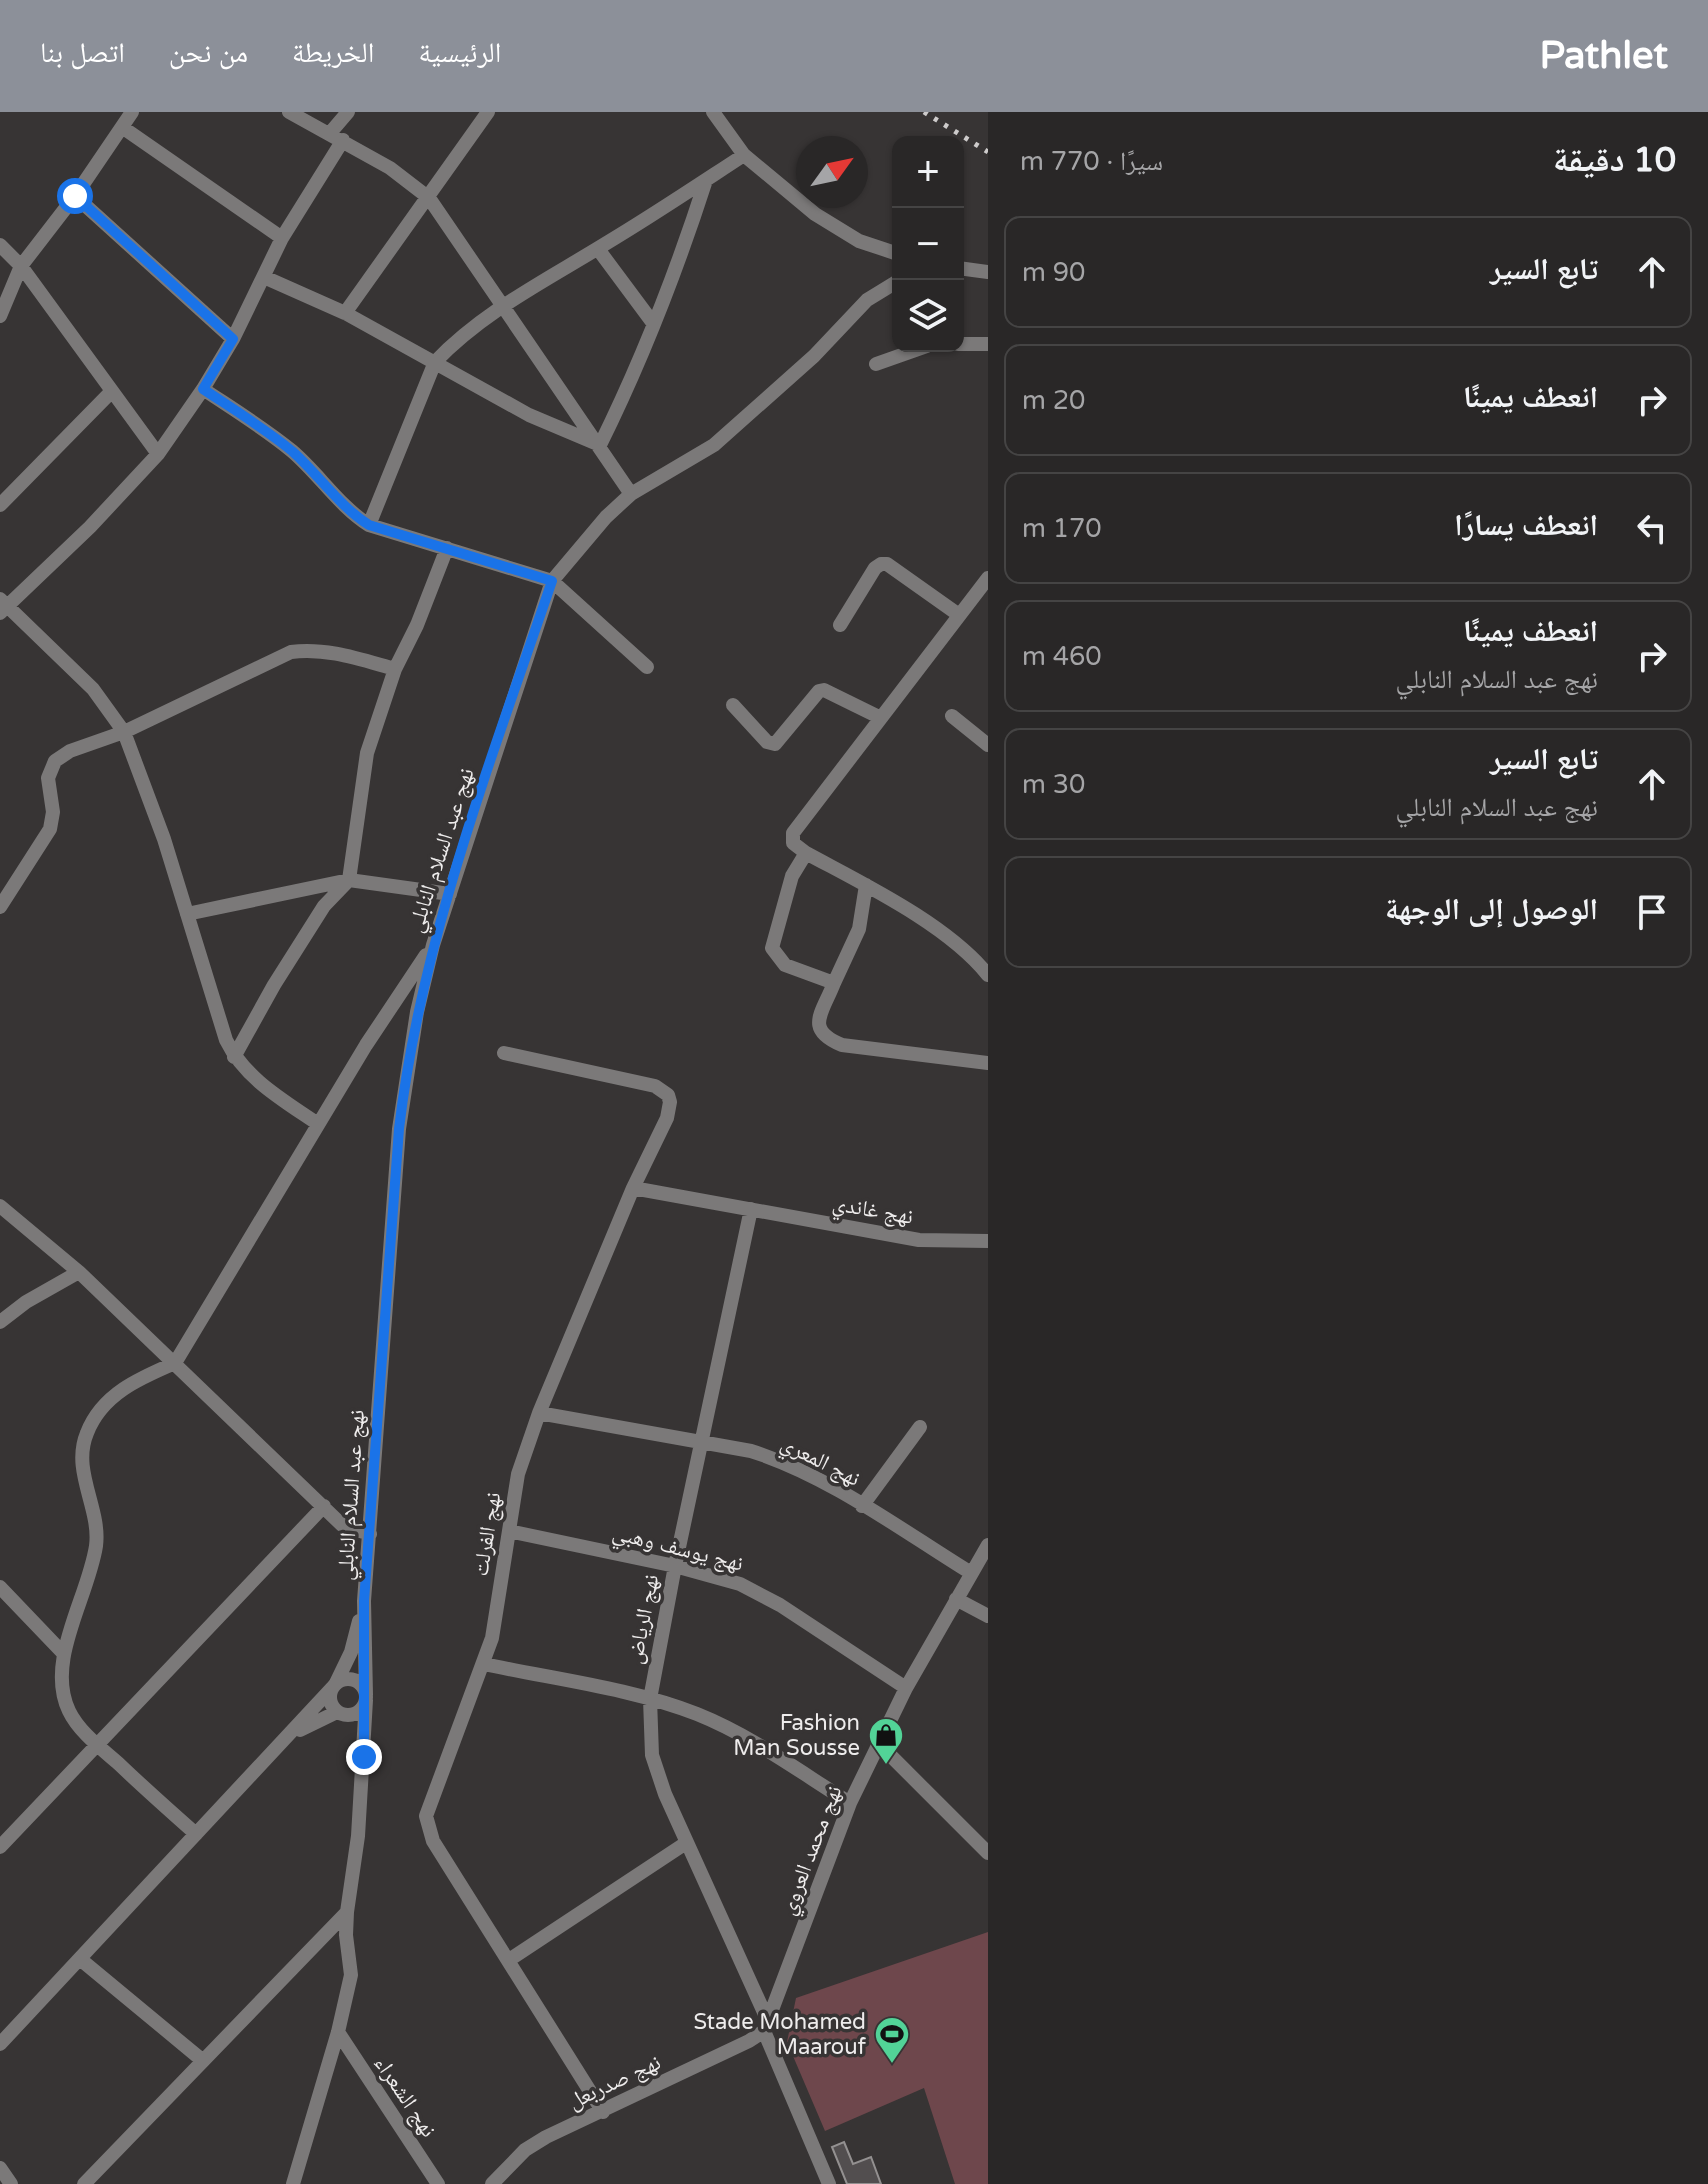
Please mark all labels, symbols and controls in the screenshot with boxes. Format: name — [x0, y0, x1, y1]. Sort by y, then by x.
text: Pathlet — [1539, 33, 1668, 79]
text: اتصل بنا — [40, 36, 125, 70]
text: من نحن — [169, 36, 248, 70]
text: الخريطة — [292, 36, 374, 70]
text: الرئيسية — [418, 36, 501, 70]
north arrow — [796, 136, 868, 208]
map controls — [892, 136, 964, 352]
button: + — [892, 136, 964, 208]
text: 10 دقيقة — [1553, 140, 1676, 181]
text: سيرًا · 770 m — [1020, 146, 1163, 177]
route start — [57, 178, 93, 214]
button: − — [892, 208, 964, 280]
icon: ahead — [1630, 250, 1674, 294]
text: تابع السير — [1490, 251, 1598, 288]
text: 90 m — [1022, 257, 1085, 288]
button: layers — [892, 280, 964, 352]
icon: right — [1630, 378, 1674, 422]
text: انعطف يمينًا — [1463, 379, 1598, 416]
text: 20 m — [1022, 385, 1085, 416]
icon: left — [1630, 506, 1674, 550]
text: انعطف يسارًا — [1454, 507, 1598, 544]
text: 170 m — [1022, 513, 1102, 544]
text: انعطف يمينًا — [1463, 613, 1598, 650]
icon: right — [1630, 634, 1674, 678]
text: 460 m — [1022, 641, 1102, 672]
text: نهج عبد السلام النابلي — [1396, 664, 1598, 695]
text: تابع السير — [1490, 741, 1598, 778]
icon: ahead — [1630, 762, 1674, 806]
street label: نهج عبد السلام النابلي — [402, 765, 483, 937]
text: 30 m — [1022, 769, 1085, 800]
text: نهج عبد السلام النابلي — [1396, 792, 1598, 823]
icon: arrive — [1630, 890, 1674, 934]
text: الوصول إلى الوجهة — [1385, 891, 1598, 928]
street label: نهج غاندي — [830, 1190, 915, 1233]
street label: نهج عبد السلام النابلي — [332, 1409, 374, 1582]
street label: نهج المعري — [775, 1430, 864, 1495]
street label: نهج الفرلت — [468, 1490, 506, 1578]
street label: نهج يوسف وهبي — [609, 1519, 746, 1580]
street label: نهج الرياض — [622, 1572, 664, 1666]
place label: Fashion Man Sousse — [733, 1710, 860, 1761]
shop icon: Fashion Man Sousse — [867, 1716, 905, 1766]
route end — [346, 1739, 382, 1775]
street label: نهج محمد العروي — [774, 1782, 851, 1920]
place label: Stade Mohamed Maarouf — [693, 2009, 867, 2060]
sports icon: Stade Mohamed Maarouf — [873, 2015, 911, 2065]
street label: نهج صدربعل — [564, 2049, 665, 2115]
street label: نهج الشعراء — [369, 2051, 442, 2142]

